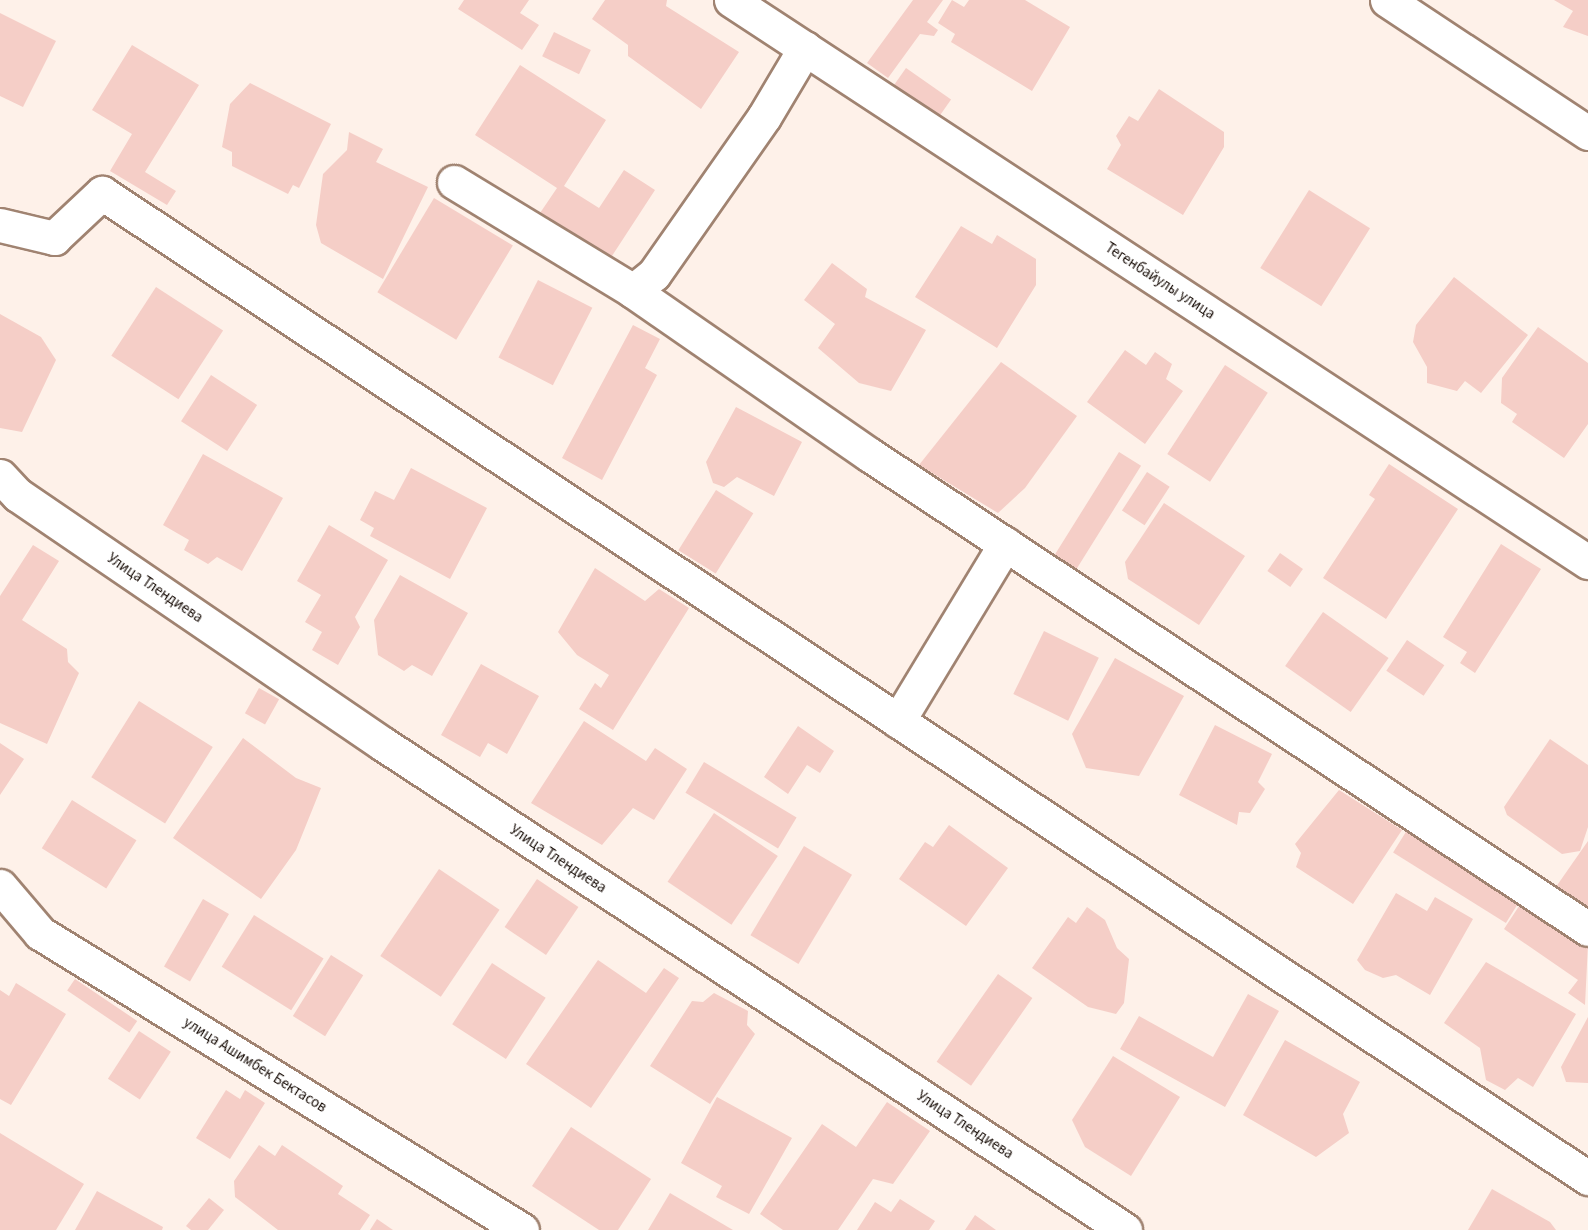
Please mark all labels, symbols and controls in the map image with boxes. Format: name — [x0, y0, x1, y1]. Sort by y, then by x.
street label: Тегенбайулы улица — [1102, 239, 1218, 323]
street label: Улица Тлендиева — [104, 549, 206, 627]
street label: Улица Тлендиева — [506, 821, 610, 897]
street label: улица Ашимбек Бектасов — [180, 1014, 330, 1116]
street label: Улица Тлендиева — [913, 1087, 1017, 1163]

